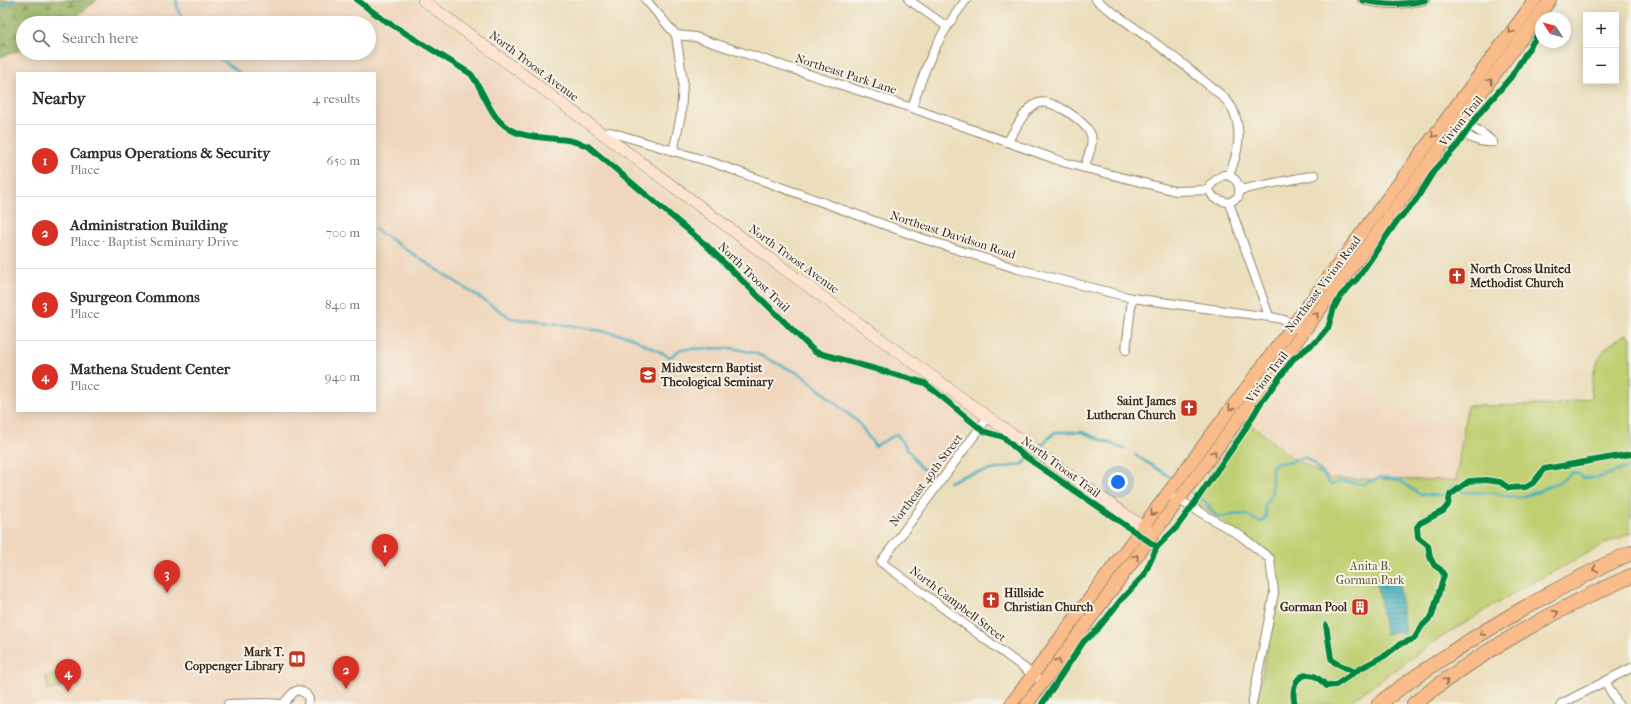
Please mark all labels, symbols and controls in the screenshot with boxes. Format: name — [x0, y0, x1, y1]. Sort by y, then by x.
north arrow — [1535, 12, 1571, 48]
map controls — [1583, 12, 1619, 84]
button: + — [1583, 12, 1619, 48]
search box — [16, 16, 376, 60]
icon: search — [30, 27, 52, 49]
one-way arrow — [1509, 27, 1516, 34]
street label: North Troost Avenue — [487, 28, 581, 104]
text: Search here — [62, 29, 138, 47]
button: − — [1583, 48, 1619, 84]
street label: Northeast Park Lane — [793, 51, 899, 97]
one-way arrow — [1485, 78, 1493, 85]
text: Nearby — [32, 88, 86, 108]
text: 4 results — [313, 91, 360, 106]
street label: Vivion Trail — [1436, 92, 1486, 150]
one-way arrow — [1431, 131, 1438, 138]
text: Campus Operations & Security — [70, 144, 270, 162]
text: 1 — [43, 153, 47, 168]
text: 650 m — [327, 153, 360, 168]
text: Place — [70, 162, 100, 177]
street label: Northeast Davidson Road — [889, 208, 1018, 262]
text: Administration Building — [70, 216, 227, 234]
street label: North Troost Avenue — [746, 222, 842, 296]
text: 2 — [42, 225, 48, 240]
text: 700 m — [326, 225, 360, 240]
street label: Northeast Vivion Road — [1282, 233, 1364, 335]
text: Place · Baptist Seminary Drive — [70, 234, 238, 249]
street label: North Troost Trail — [715, 239, 793, 315]
place label: North Cross United Methodist Church — [1469, 262, 1571, 290]
church icon: North Cross United Methodist Church — [1447, 266, 1467, 286]
text: Spurgeon Commons — [70, 288, 200, 306]
text: 3 — [42, 297, 48, 312]
text: 840 m — [325, 297, 360, 312]
text: Place — [70, 306, 100, 321]
one-way arrow — [1311, 312, 1318, 319]
street label: Vivion Trail — [1242, 348, 1291, 406]
text: Mathena Student Center — [70, 360, 230, 378]
place label: Midwestern Baptist Theological Seminary — [660, 361, 774, 390]
school or university icon: Midwestern Baptist Theological Seminary — [638, 365, 658, 385]
text: 4 — [41, 369, 49, 384]
text: 940 m — [325, 369, 360, 384]
text: Place — [70, 378, 100, 393]
place label: Saint James Lutheran Church — [1086, 394, 1177, 422]
church icon: Saint James Lutheran Church — [1179, 398, 1199, 418]
one-way arrow — [1229, 404, 1236, 411]
street label: Northeast 49th Street — [887, 430, 966, 529]
street label: North Troost Trail — [1019, 434, 1104, 501]
one-way arrow — [1209, 450, 1216, 457]
your location — [1108, 472, 1128, 492]
one-way arrow — [1151, 508, 1158, 515]
pin: 1 — [372, 534, 398, 567]
one-way arrow — [1131, 555, 1138, 562]
park label: Anita B. Gorman Park — [1336, 559, 1405, 587]
pin: 3 — [154, 560, 180, 593]
street label: North Campbell Street — [907, 563, 1009, 645]
one-way arrow — [1592, 564, 1600, 572]
place label: Hillside Christian Church — [1004, 586, 1094, 614]
church icon: Hillside Christian Church — [981, 590, 1001, 610]
building icon: Gorman Pool — [1350, 597, 1370, 617]
place label: Gorman Pool — [1280, 600, 1348, 614]
one-way arrow — [1552, 611, 1560, 618]
one-way arrow — [1479, 628, 1486, 636]
place label: Mark T. Coppenger Library — [185, 645, 285, 674]
library icon: Mark T. Coppenger Library — [287, 649, 307, 669]
pin: 2 — [333, 656, 359, 689]
pin: 4 — [55, 659, 81, 692]
one-way arrow — [1053, 659, 1060, 666]
one-way arrow — [1442, 678, 1449, 686]

